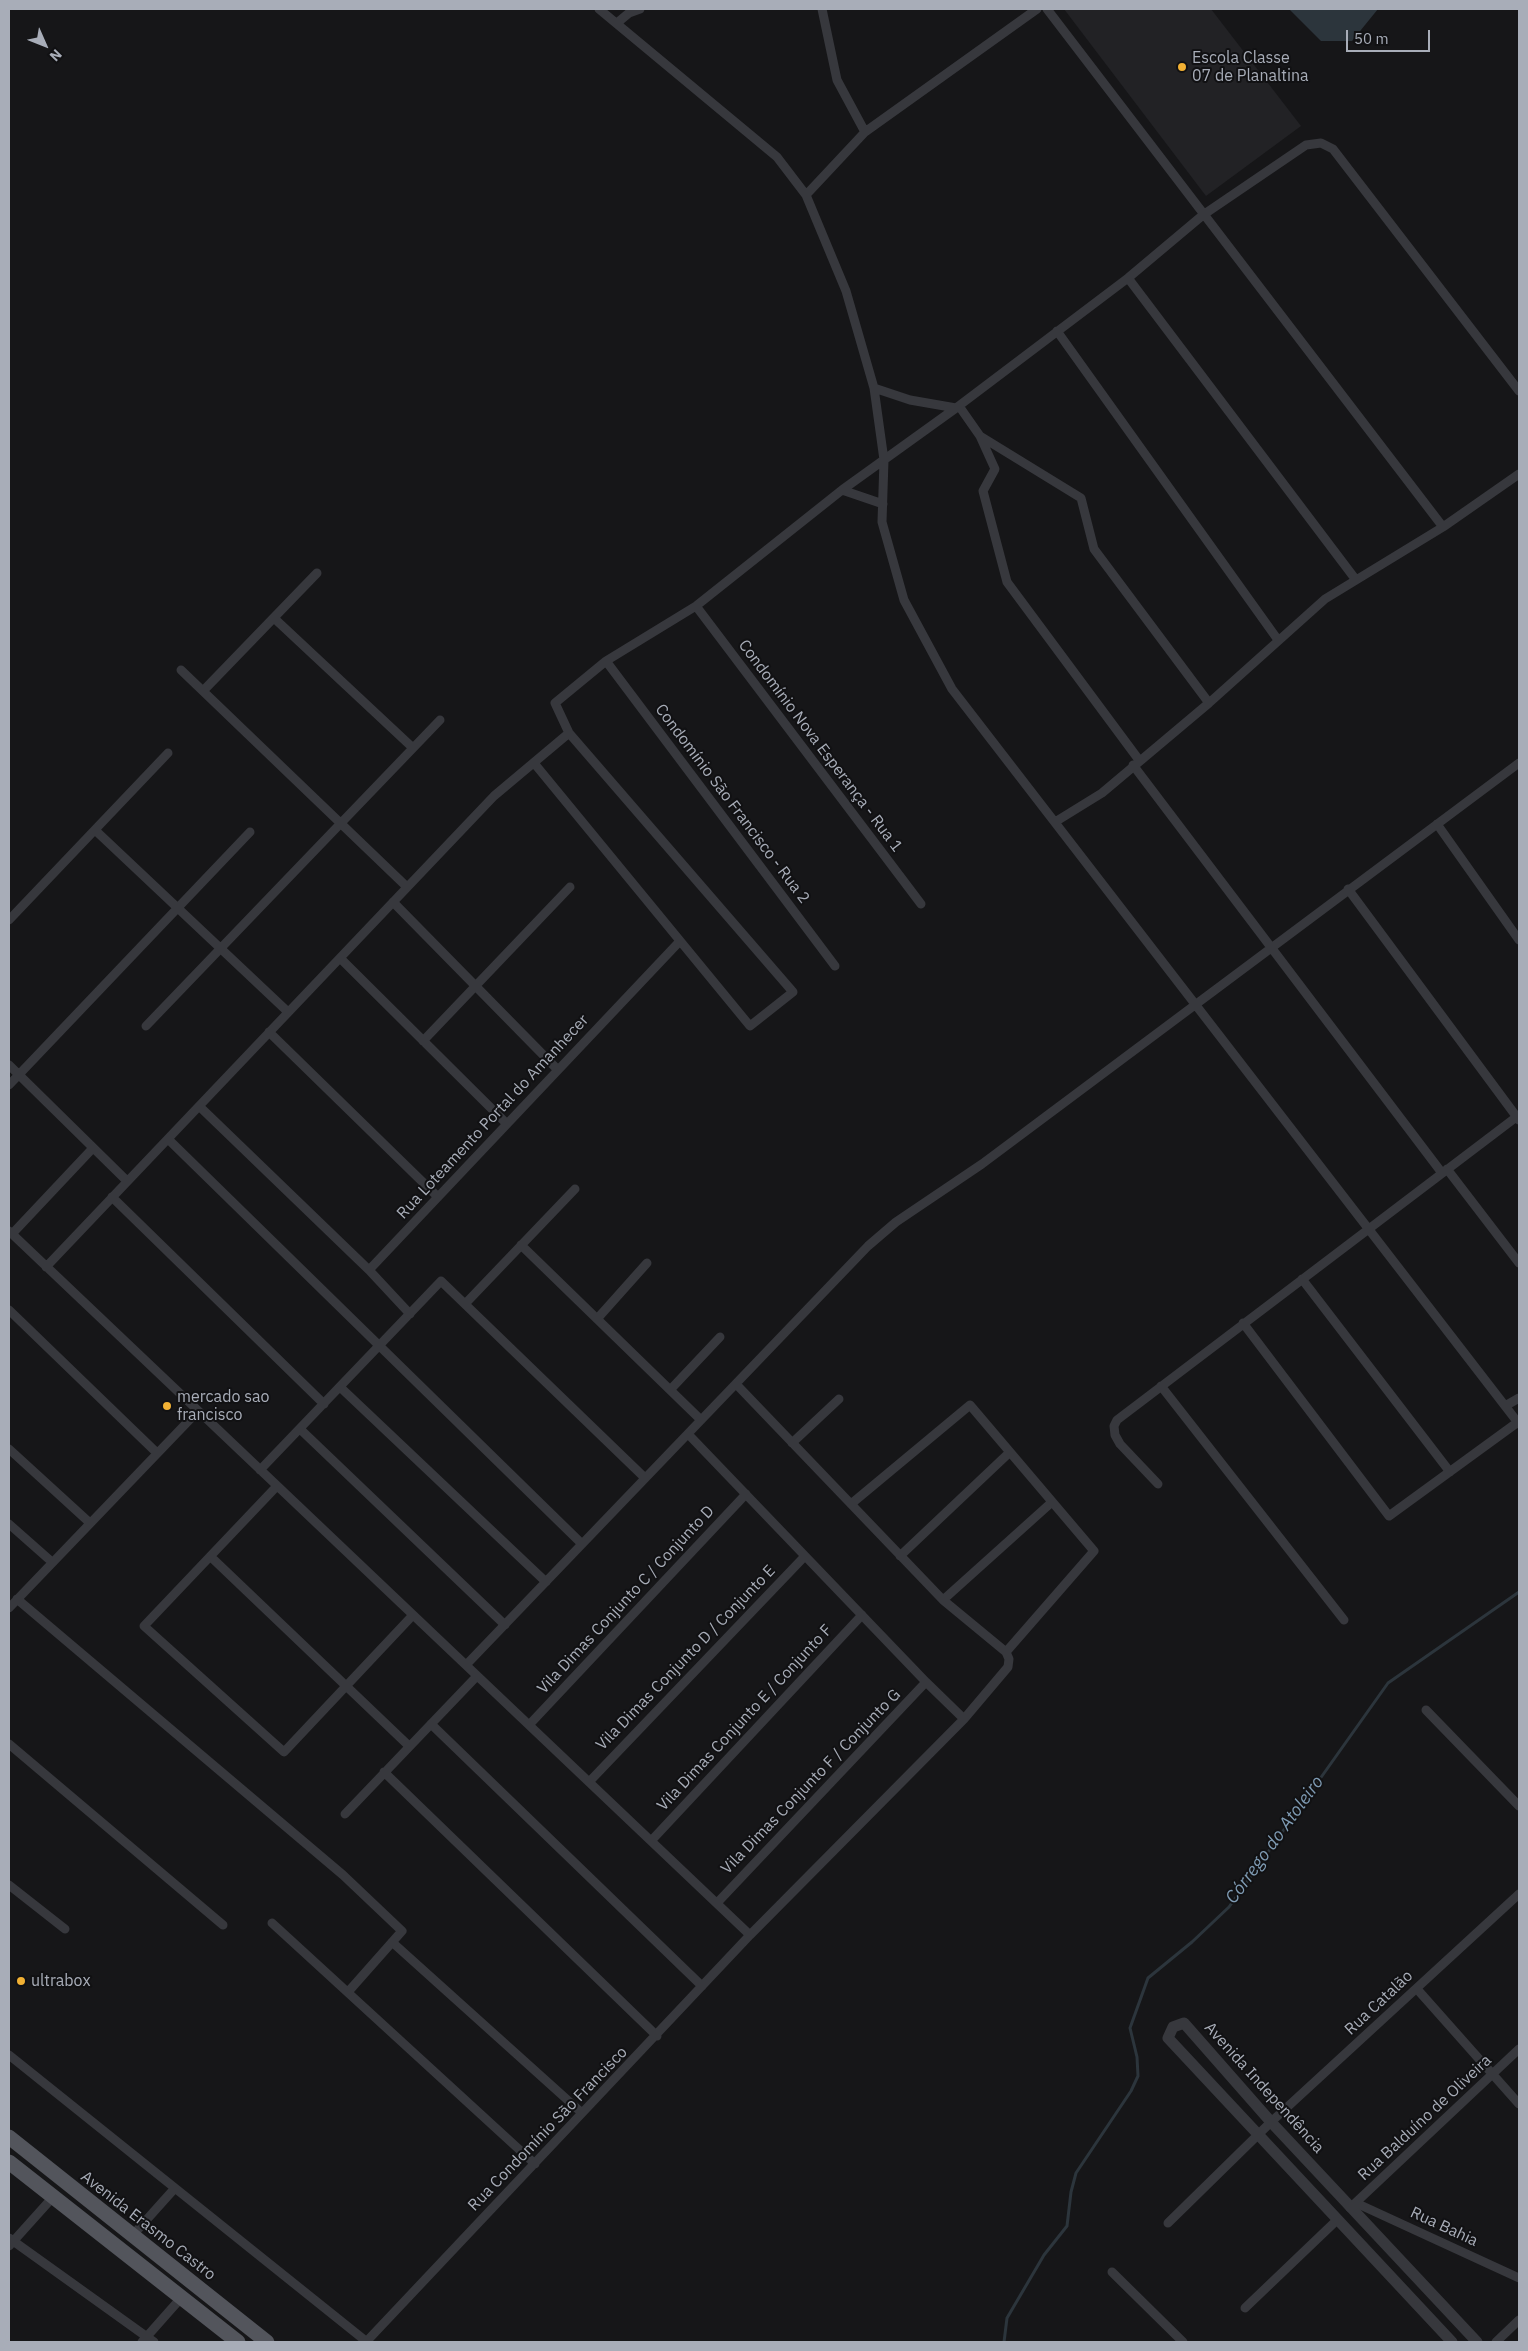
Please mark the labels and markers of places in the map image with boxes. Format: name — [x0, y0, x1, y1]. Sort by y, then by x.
place label: Escola Classe 07 de Planaltina — [1192, 48, 1309, 86]
marker: Escola Classe 07 de Planaltina — [1176, 61, 1188, 73]
place label: mercado sao francisco — [177, 1387, 269, 1425]
marker: mercado sao francisco — [161, 1400, 173, 1412]
place label: ultrabox — [31, 1971, 90, 1991]
marker: ultrabox — [15, 1975, 27, 1987]

